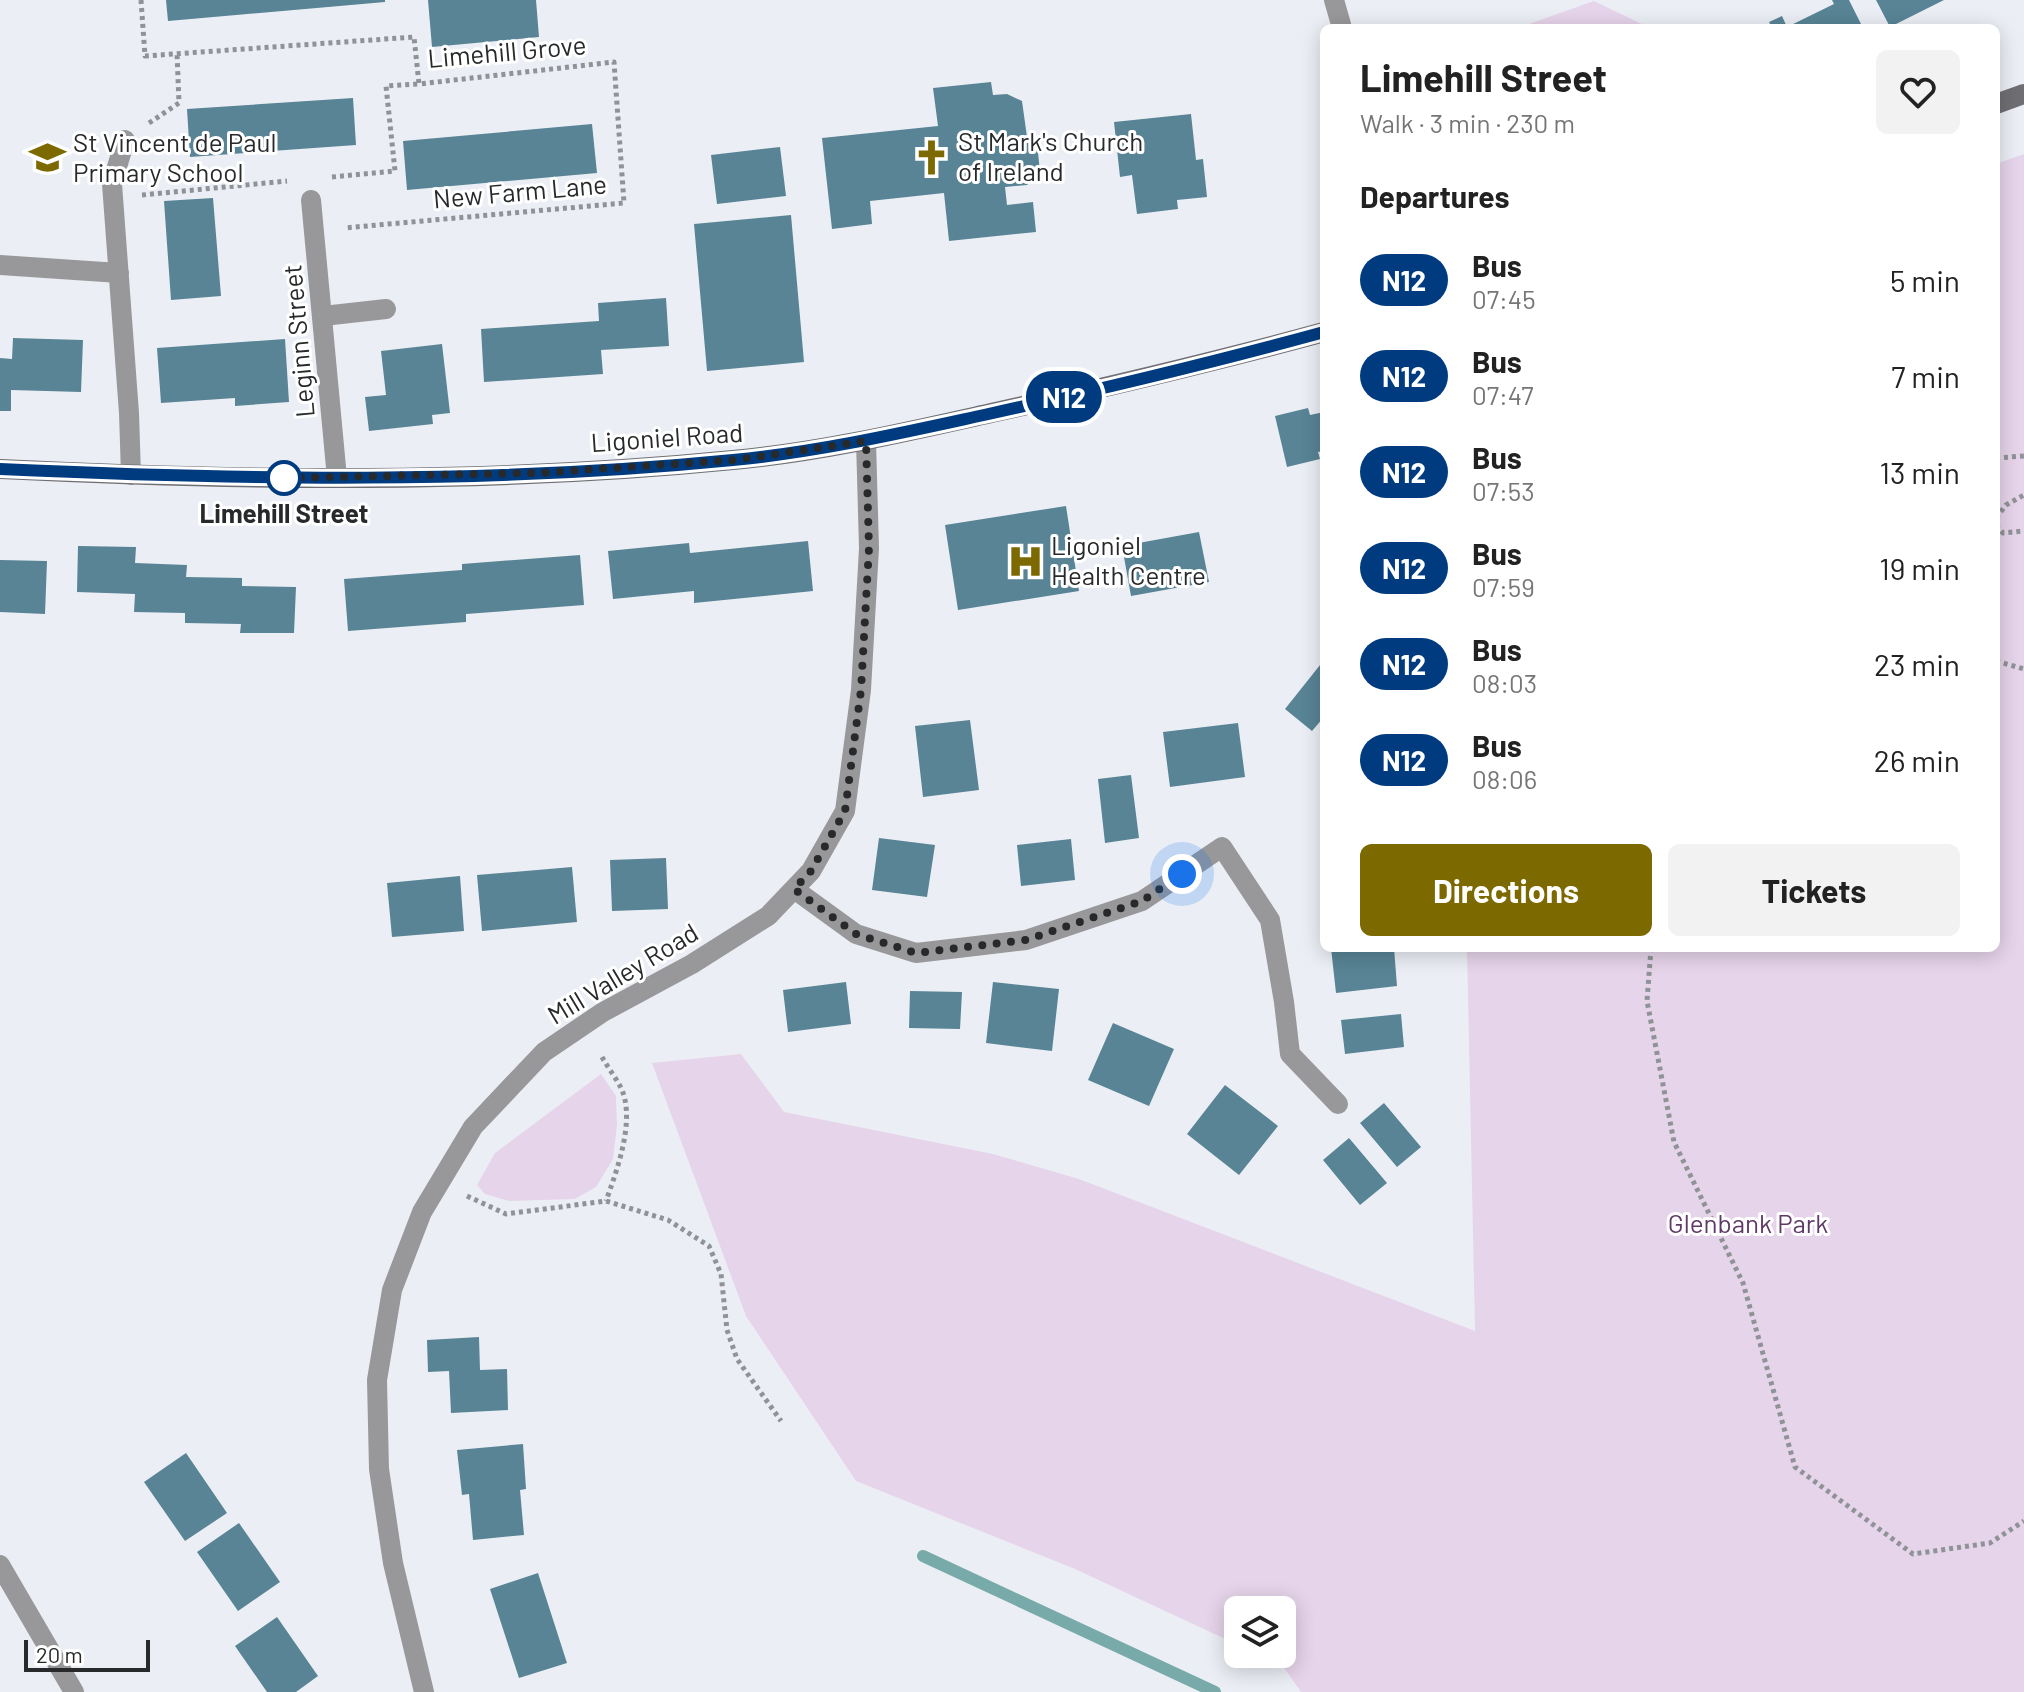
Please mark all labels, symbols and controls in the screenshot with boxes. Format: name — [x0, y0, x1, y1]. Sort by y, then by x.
street label: Limehill Grove — [426, 28, 587, 73]
button: heart — [1876, 50, 1960, 134]
text: Limehill Street — [1360, 54, 1607, 100]
text: Walk · 3 min · 230 m — [1360, 107, 1575, 138]
place label: St Mark's Church of Ireland — [958, 125, 1143, 186]
place label: St Vincent de Paul Primary School — [73, 126, 276, 187]
church icon: St Mark's Church of Ireland — [913, 138, 951, 176]
school or university icon: St Vincent de Paul Primary School — [28, 139, 66, 177]
street label: New Farm Lane — [432, 167, 608, 214]
text: Departures — [1360, 178, 1510, 214]
text: Bus — [1472, 247, 1522, 283]
text: 5 min — [1890, 262, 1960, 298]
street label: Leginn Street — [275, 263, 320, 419]
text: N12 — [1382, 263, 1426, 297]
text: 07:45 — [1472, 283, 1536, 314]
text: Bus — [1472, 343, 1522, 379]
text: 7 min — [1891, 358, 1960, 394]
text: N12 — [1382, 359, 1426, 393]
line badge: N12 — [1018, 371, 1110, 423]
text: 07:47 — [1472, 379, 1534, 410]
text: N12 — [1042, 380, 1086, 414]
street label: Ligoniel Road — [590, 416, 744, 457]
text: Bus — [1472, 439, 1522, 475]
text: 13 min — [1879, 454, 1960, 490]
text: N12 — [1382, 455, 1426, 489]
marker: Limehill Street — [267, 461, 301, 495]
text: 07:53 — [1472, 475, 1535, 506]
place label: Limehill Street — [199, 497, 369, 528]
place label: Ligoniel Health Centre — [1051, 529, 1206, 590]
text: Bus — [1472, 535, 1522, 571]
hospital icon: Ligoniel Health Centre — [1006, 542, 1044, 580]
text: 19 min — [1879, 550, 1960, 586]
text: N12 — [1382, 551, 1426, 585]
text: 07:59 — [1472, 571, 1535, 602]
text: Bus — [1472, 631, 1522, 667]
text: 23 min — [1874, 646, 1960, 682]
text: N12 — [1382, 647, 1426, 681]
text: 08:03 — [1472, 667, 1537, 698]
text: Bus — [1472, 727, 1522, 763]
text: 26 min — [1874, 742, 1960, 778]
text: N12 — [1382, 743, 1426, 777]
text: 08:06 — [1472, 763, 1537, 794]
button: Directions — [1360, 844, 1652, 936]
button: Tickets — [1668, 844, 1960, 936]
your location — [1162, 854, 1202, 894]
street label: Mill Valley Road — [541, 916, 703, 1030]
park label: Glenbank Park — [1668, 1207, 1828, 1238]
map controls — [1224, 1596, 1296, 1668]
button: layers — [1224, 1596, 1296, 1668]
scale bar — [24, 1636, 150, 1672]
text: 20 m — [36, 1641, 83, 1667]

